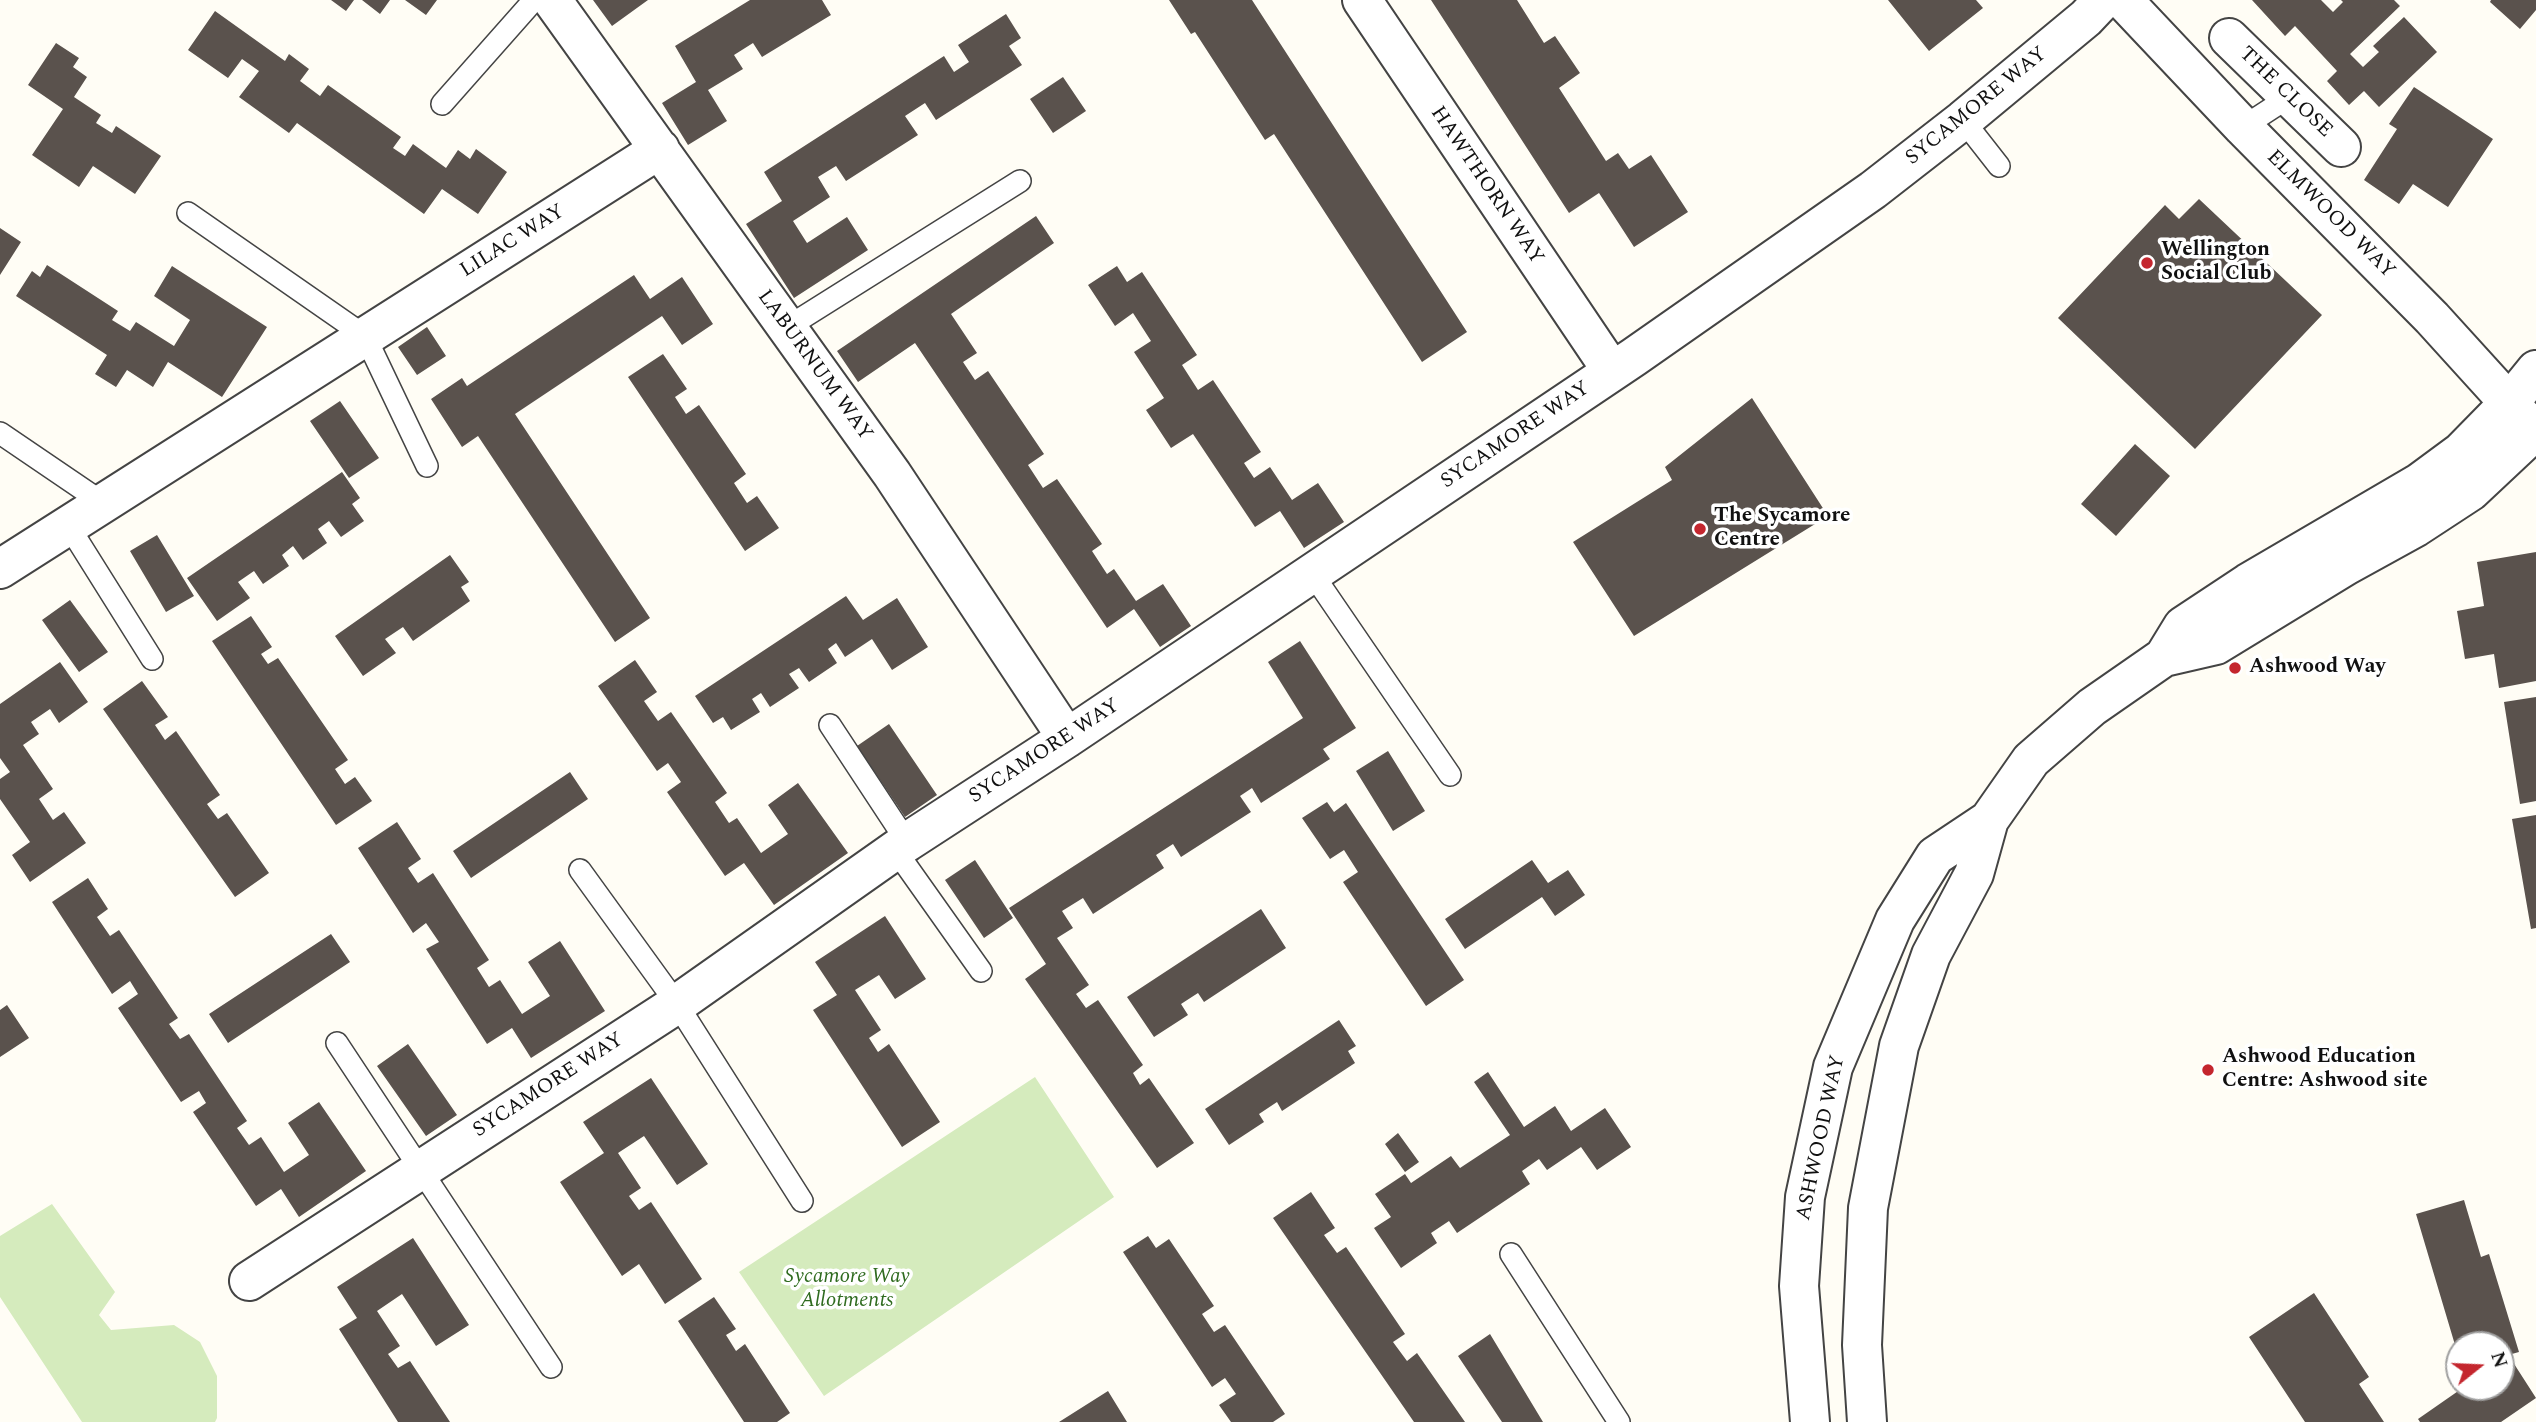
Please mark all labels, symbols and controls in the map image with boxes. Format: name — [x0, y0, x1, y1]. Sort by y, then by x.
street label: SYCAMORE WAY — [1901, 42, 2053, 172]
street label: THE CLOSE — [2233, 42, 2337, 144]
street label: HAWTHORN WAY — [1424, 102, 1548, 270]
street label: ELMWOOD WAY — [2260, 145, 2400, 285]
street label: LILAC WAY — [456, 200, 570, 284]
place label: Wellington Social Club — [2161, 238, 2272, 288]
marker: Wellington Social Club — [2139, 255, 2155, 271]
street label: LABURNUM WAY — [751, 286, 877, 446]
street label: SYCAMORE WAY — [1437, 377, 1595, 495]
place label: The Sycamore Centre — [1714, 504, 1851, 554]
marker: The Sycamore Centre — [1692, 521, 1708, 537]
place label: Ashwood Way — [2249, 655, 2385, 681]
marker: Ashwood Way — [2227, 660, 2243, 676]
street label: SYCAMORE WAY — [965, 694, 1125, 810]
street label: SYCAMORE WAY — [469, 1028, 629, 1144]
place label: Ashwood Education Centre: Ashwood site — [2222, 1045, 2428, 1095]
street label: ASHWOOD WAY — [1792, 1053, 1852, 1223]
marker: Ashwood Education Centre: Ashwood site — [2200, 1062, 2216, 1078]
park label: Sycamore Way Allotments — [784, 1265, 910, 1315]
north arrow — [2445, 1331, 2515, 1401]
text: N — [2482, 1348, 2515, 1372]

